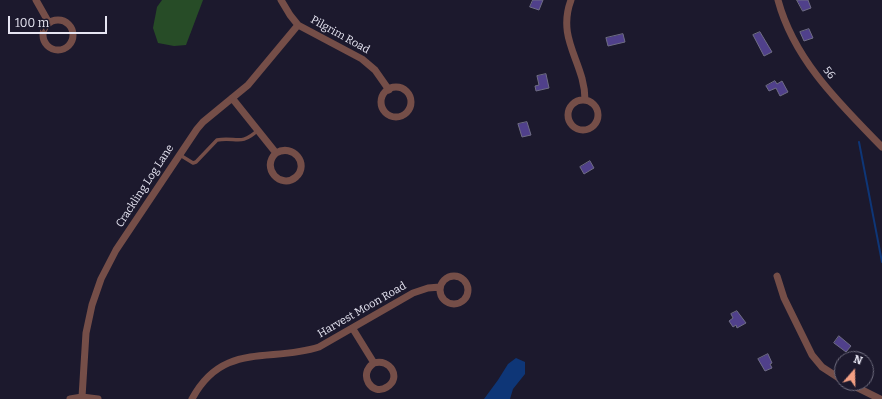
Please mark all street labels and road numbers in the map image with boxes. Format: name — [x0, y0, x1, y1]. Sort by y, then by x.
street label: Pilgrim Road — [308, 13, 372, 57]
street label: 56 — [820, 64, 838, 82]
street label: Crackling Log Lane — [113, 142, 177, 230]
street label: Harvest Moon Road — [315, 279, 409, 341]

